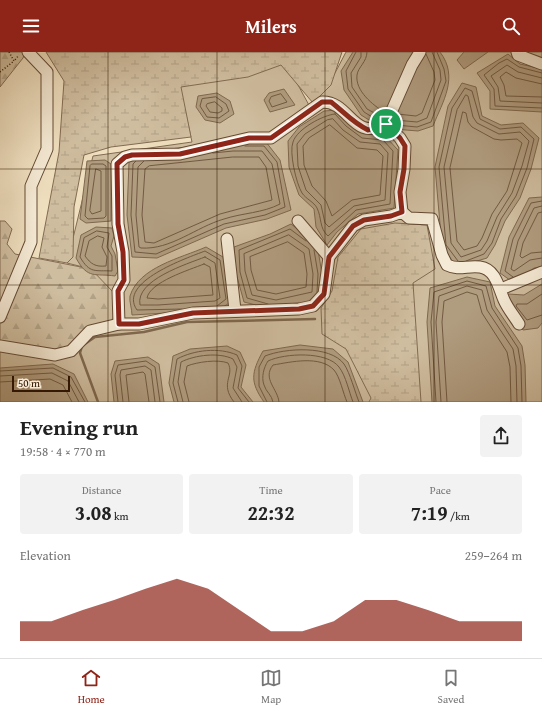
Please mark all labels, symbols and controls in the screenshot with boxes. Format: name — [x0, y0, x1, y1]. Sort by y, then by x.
text: Milers — [245, 13, 297, 40]
icon: menu — [20, 15, 42, 37]
icon: search — [500, 15, 522, 37]
pin — [369, 107, 403, 141]
icon: arrive — [375, 113, 397, 135]
scale bar — [12, 374, 70, 393]
text: 50 m — [18, 375, 40, 391]
text: Evening run — [20, 411, 138, 443]
button: share — [480, 415, 522, 457]
text: 19:58 · 4 × 770 m — [20, 442, 106, 461]
text: Distance — [82, 482, 121, 498]
text: Time — [259, 482, 283, 498]
text: Pace — [430, 482, 451, 498]
text: 3.08 — [75, 498, 112, 527]
text: 22:32 — [247, 498, 295, 527]
text: 7:19 — [411, 498, 448, 527]
text: km — [112, 508, 129, 524]
text: /km — [448, 508, 470, 524]
text: Elevation — [20, 546, 71, 565]
text: 259–264 m — [465, 546, 522, 565]
tab: Home — [78, 667, 105, 707]
tab: Map — [260, 667, 282, 707]
tab: Saved — [438, 667, 464, 707]

